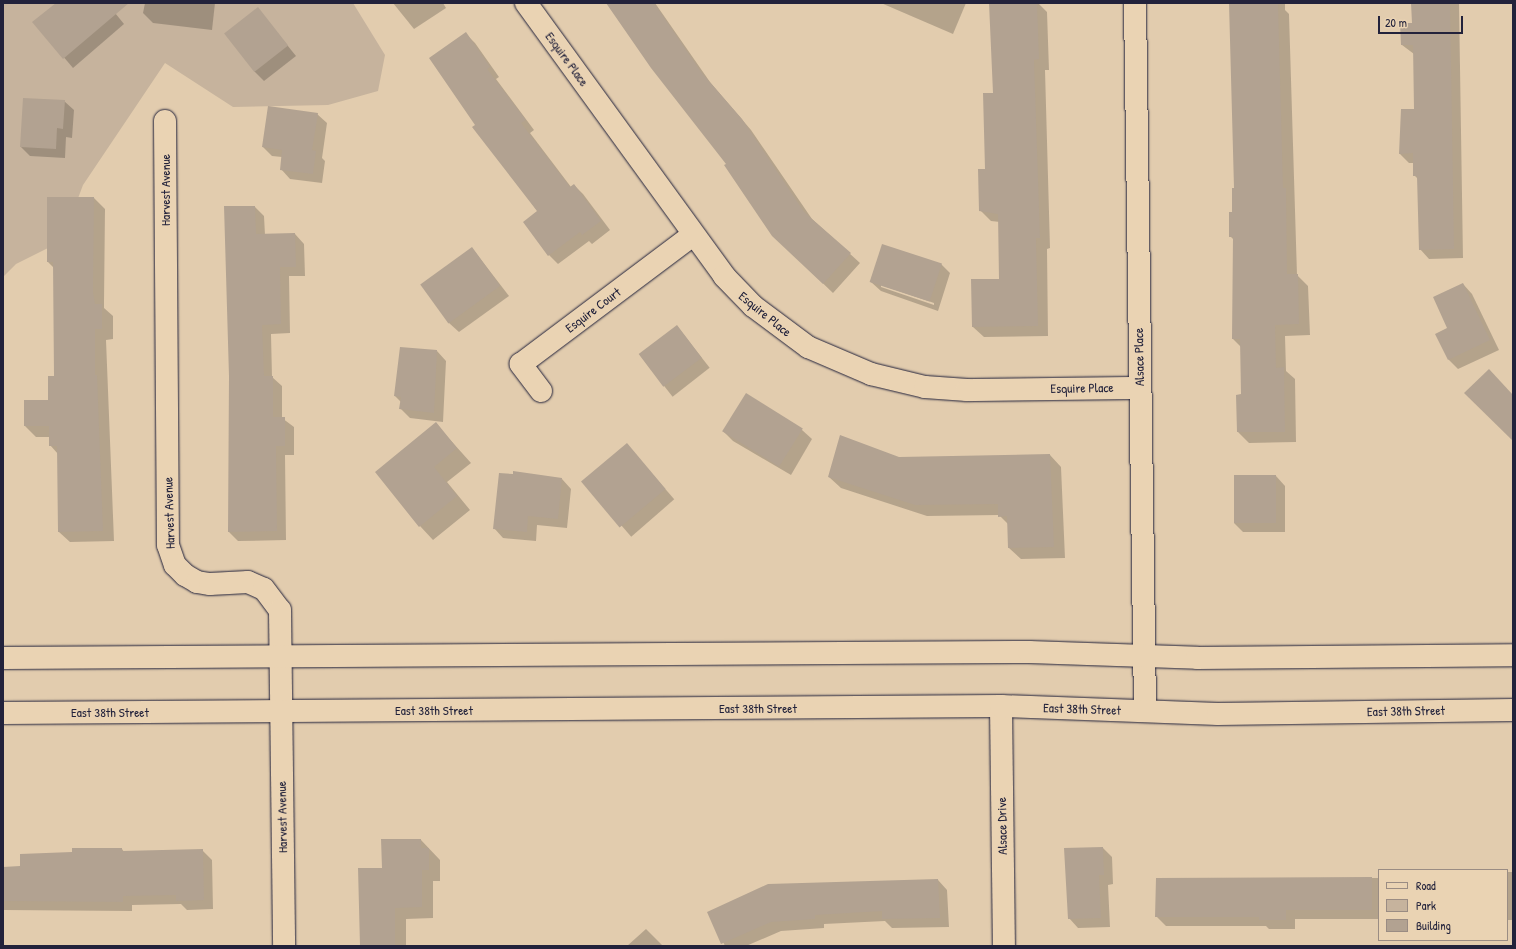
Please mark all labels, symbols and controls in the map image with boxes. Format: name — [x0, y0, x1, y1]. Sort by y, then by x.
scale bar — [1380, 8, 1465, 34]
text: 20 m — [1385, 14, 1407, 31]
street label: Esquire Place — [542, 29, 592, 89]
street label: Harvest Avenue — [157, 154, 173, 226]
street label: Esquire Court — [562, 284, 624, 336]
street label: Esquire Place — [736, 288, 794, 340]
street label: Alsace Place — [1131, 328, 1147, 386]
street label: Esquire Place — [1050, 380, 1114, 396]
street label: Harvest Avenue — [160, 477, 178, 549]
street label: East 38th Street — [719, 700, 797, 716]
street label: East 38th Street — [1043, 700, 1121, 718]
street label: East 38th Street — [395, 702, 473, 718]
street label: East 38th Street — [1367, 703, 1445, 719]
street label: East 38th Street — [71, 704, 149, 720]
street label: Harvest Avenue — [274, 781, 290, 853]
street label: Alsace Drive — [994, 797, 1010, 855]
legend — [1378, 869, 1508, 941]
text: Road — [1416, 877, 1436, 894]
text: Park — [1416, 897, 1436, 914]
text: Building — [1416, 917, 1451, 934]

